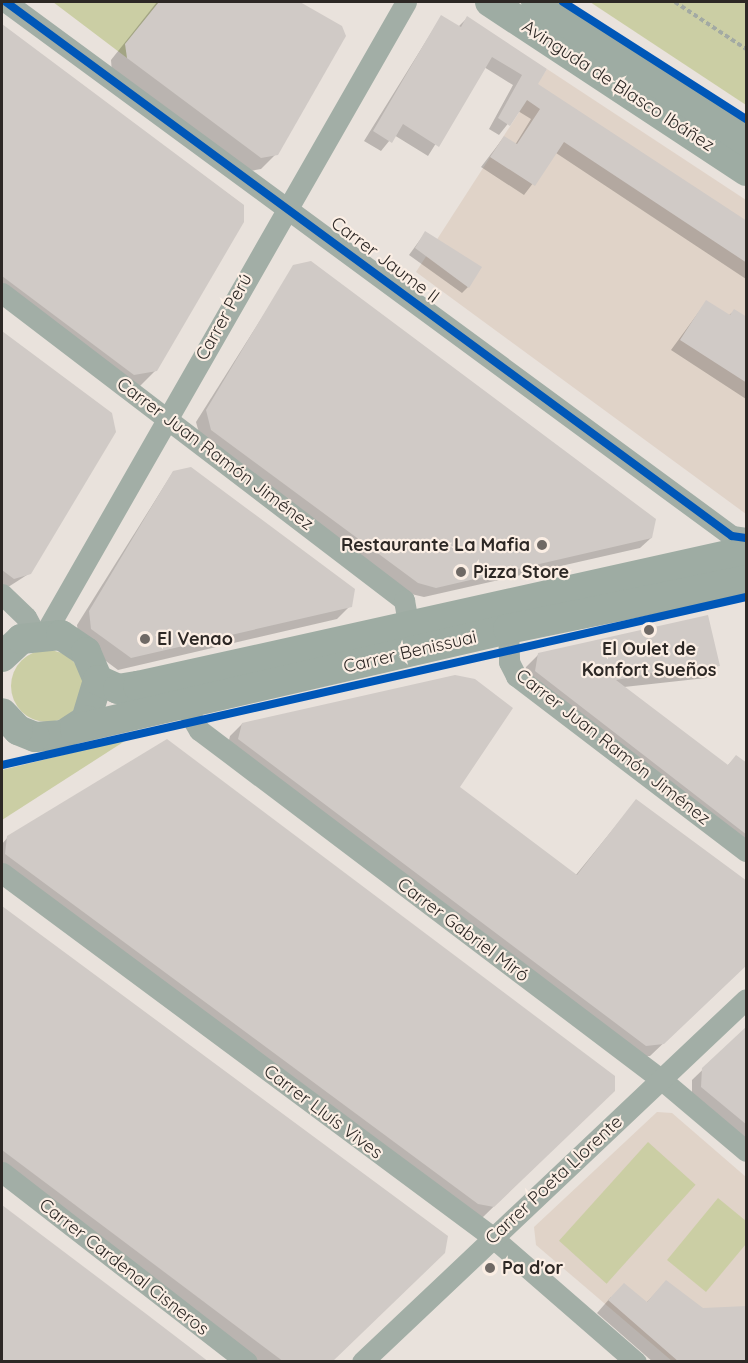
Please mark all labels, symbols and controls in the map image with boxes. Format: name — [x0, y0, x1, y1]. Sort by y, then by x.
street label: Avinguda de Blasco Ibáñez — [518, 16, 718, 156]
street label: Carrer Jaume II — [327, 212, 443, 308]
street label: Carrer Perú — [191, 270, 257, 364]
street label: Carrer Juan Ramón Jiménez — [112, 373, 318, 535]
place label: Restaurante La Mafia — [341, 534, 530, 556]
marker: Restaurante La Mafia — [535, 538, 549, 552]
place label: Pizza Store — [473, 561, 569, 583]
marker: Pizza Store — [454, 565, 468, 579]
marker: El Oulet de Konfort Sueños — [642, 623, 656, 637]
street label: Carrer Benissuai — [341, 626, 479, 678]
place label: El Venao — [157, 628, 233, 650]
marker: El Venao — [138, 632, 152, 646]
place label: El Oulet de Konfort Sueños — [582, 639, 716, 682]
street label: Carrer Juan Ramón Jiménez — [512, 664, 714, 830]
street label: Carrer Gabriel Miró — [393, 873, 533, 987]
street label: Carrer Lluís Vives — [259, 1060, 387, 1164]
street label: Carrer Poeta Llorente — [481, 1111, 627, 1249]
street label: Carrer Cardenal Cisneros — [35, 1194, 213, 1340]
place label: Pa d'or — [502, 1257, 563, 1279]
marker: Pa d'or — [483, 1261, 497, 1275]

